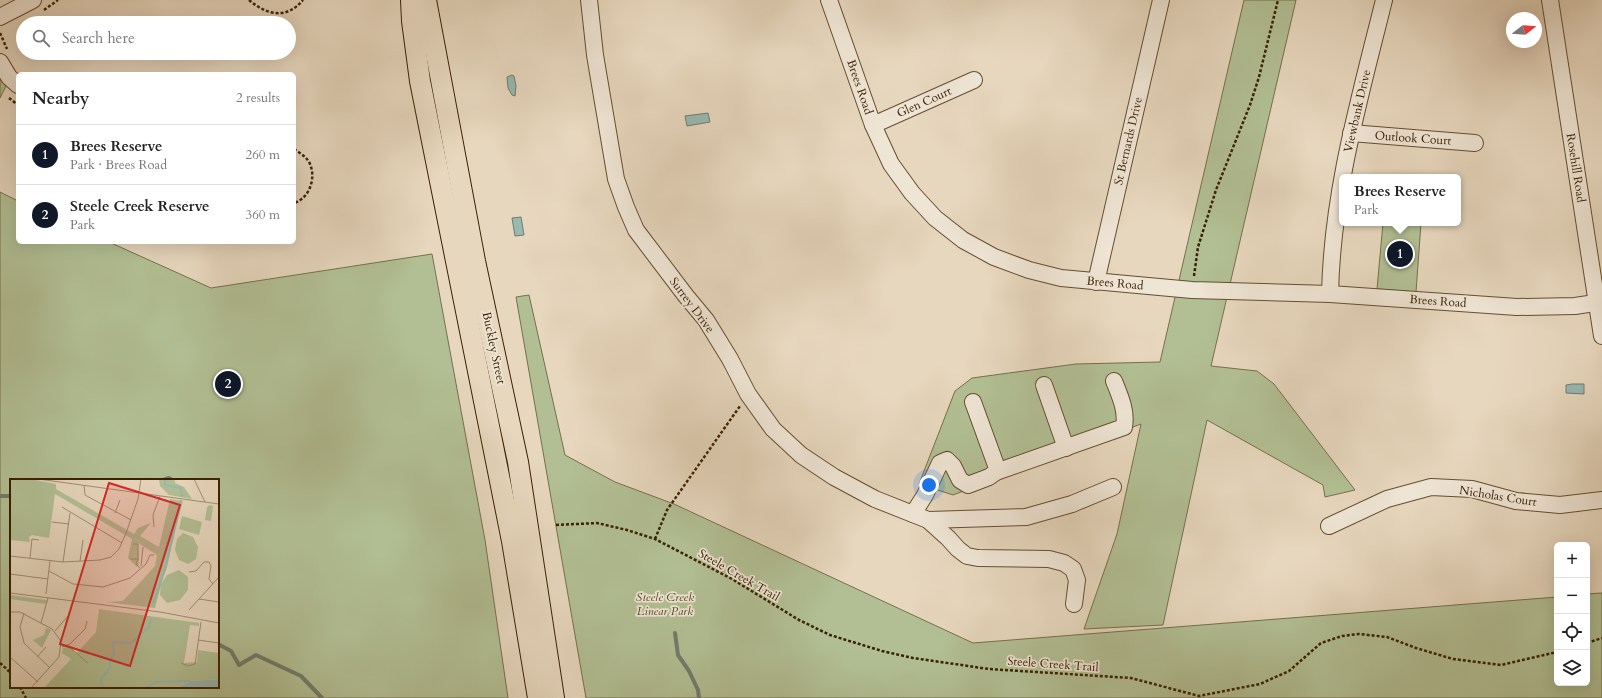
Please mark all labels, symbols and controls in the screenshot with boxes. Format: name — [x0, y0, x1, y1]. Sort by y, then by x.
north arrow — [1506, 12, 1542, 48]
search box — [16, 16, 296, 60]
icon: search — [30, 27, 52, 49]
text: Search here — [62, 28, 135, 48]
street label: Brees Road — [843, 57, 877, 117]
street label: Viewbank Drive — [1340, 68, 1374, 154]
street label: Glen Court — [894, 83, 954, 121]
text: Nearby — [32, 87, 89, 110]
text: 2 results — [236, 89, 280, 107]
street label: St Bernards Drive — [1110, 95, 1146, 187]
street label: Outlook Court — [1374, 127, 1452, 149]
street label: Rosehill Road — [1563, 132, 1589, 204]
text: Brees Reserve — [70, 136, 162, 156]
text: 1 — [42, 146, 48, 164]
text: 260 m — [246, 146, 280, 164]
text: Park · Brees Road — [70, 156, 167, 174]
popup — [1339, 174, 1461, 226]
text: Brees Reserve — [1354, 181, 1446, 201]
text: Steele Creek Reserve — [70, 196, 209, 216]
text: Park — [1354, 201, 1379, 219]
text: 2 — [42, 206, 48, 224]
text: 360 m — [246, 206, 280, 224]
text: Park — [70, 216, 95, 234]
pin: 1 — [1387, 239, 1413, 269]
street label: Brees Road — [1086, 273, 1145, 294]
street label: Surrey Drive — [666, 274, 718, 336]
street label: Brees Road — [1409, 291, 1468, 311]
street label: Buckley Street — [479, 310, 510, 386]
pin: 2 — [215, 369, 241, 399]
your location — [919, 475, 939, 495]
inset map — [10, 479, 219, 688]
street label: Nicholas Court — [1458, 482, 1538, 510]
map controls — [1554, 542, 1590, 686]
button: + — [1554, 542, 1590, 578]
street label: Steele Creek Trail — [695, 545, 783, 605]
button: − — [1554, 578, 1590, 614]
park label: Steele Creek Linear Park — [636, 589, 694, 619]
button: locate — [1554, 614, 1590, 650]
button: layers — [1554, 650, 1590, 686]
street label: Steele Creek Trail — [1007, 653, 1099, 675]

